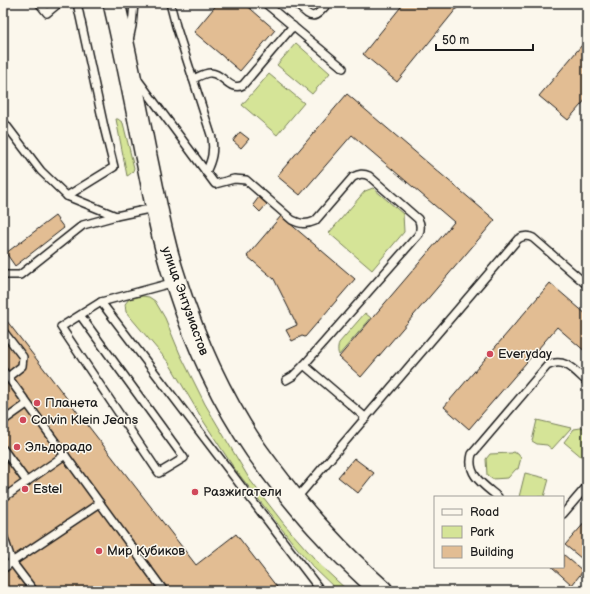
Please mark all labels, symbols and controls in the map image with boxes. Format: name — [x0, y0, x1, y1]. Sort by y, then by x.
scale bar — [436, 26, 533, 52]
text: 50 m — [442, 33, 469, 48]
street label: улица Энтузиастов — [158, 244, 212, 358]
place label: Everyday — [498, 346, 552, 362]
marker: Everyday — [485, 349, 495, 359]
place label: Планета — [45, 395, 98, 411]
marker: Планета — [32, 398, 42, 408]
place label: Calvin Klein Jeans — [31, 412, 139, 428]
marker: Calvin Klein Jeans — [18, 415, 28, 425]
place label: Эльдорадо — [25, 439, 92, 455]
marker: Эльдорадо — [12, 442, 22, 452]
place label: Estel — [33, 481, 62, 497]
marker: Estel — [20, 484, 30, 494]
place label: Разжигатели — [203, 484, 282, 500]
marker: Разжигатели — [190, 487, 200, 497]
legend — [434, 496, 564, 568]
text: Road — [470, 505, 499, 520]
text: Park — [470, 525, 494, 540]
place label: Мир Кубиков — [107, 543, 185, 559]
text: Building — [470, 545, 514, 560]
marker: Мир Кубиков — [94, 546, 104, 556]

